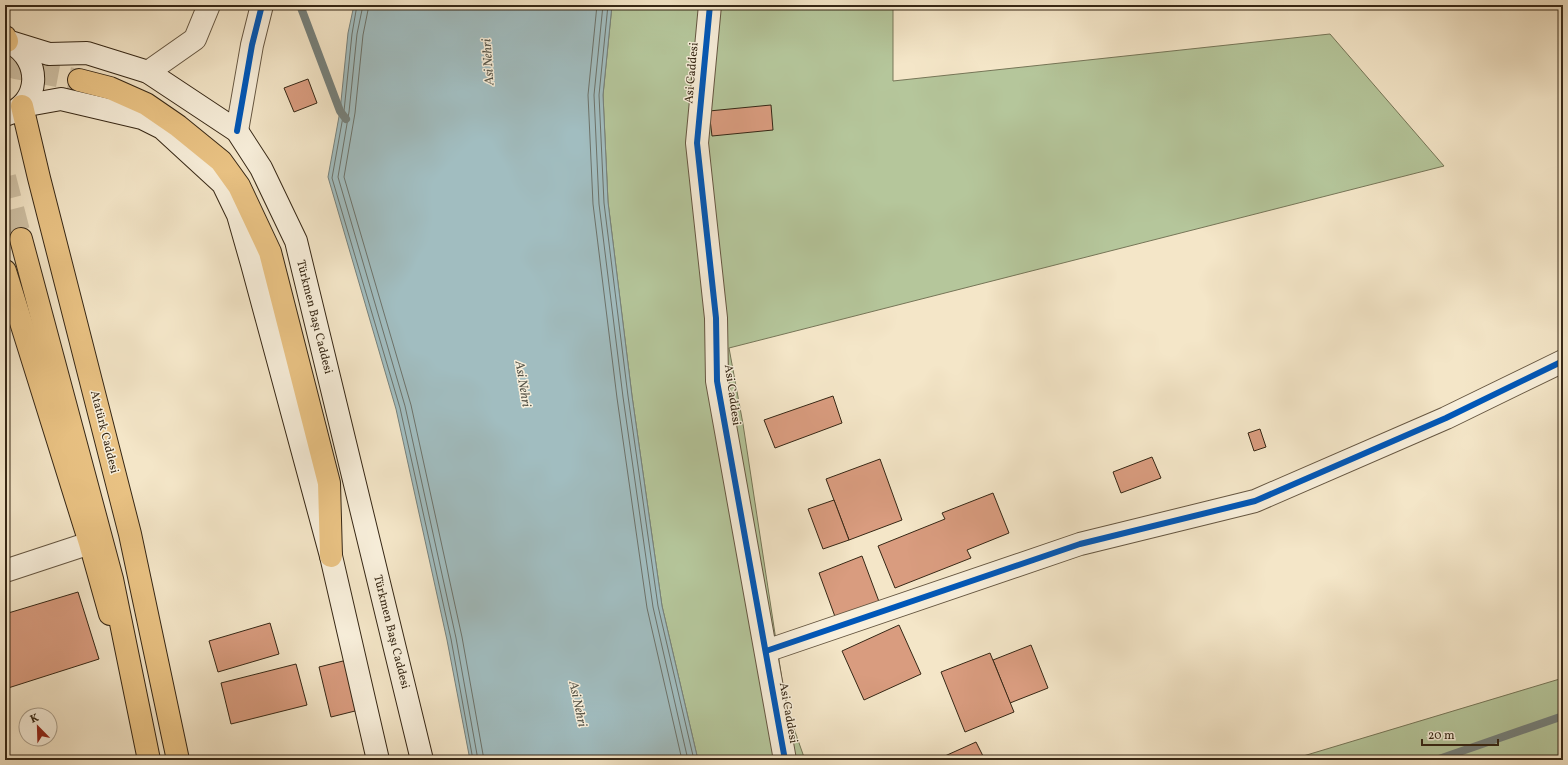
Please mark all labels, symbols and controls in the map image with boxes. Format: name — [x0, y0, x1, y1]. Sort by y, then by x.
water label: Asi Nehri — [478, 37, 500, 87]
street label: Asi Caddesi — [681, 41, 703, 104]
street label: Türkmen Başı Caddesi — [292, 258, 336, 376]
water label: Asi Nehri — [509, 359, 535, 409]
street label: Asi Caddesi — [720, 363, 744, 427]
street label: Atatürk Caddesi — [86, 389, 122, 476]
street label: Türkmen Başı Caddesi — [369, 573, 413, 691]
water label: Asi Nehri — [563, 678, 591, 729]
street label: Asi Caddesi — [775, 681, 801, 745]
north arrow — [18, 707, 58, 747]
text: K — [28, 711, 41, 728]
scale bar — [1422, 721, 1498, 747]
text: 20 m — [1428, 728, 1455, 744]

